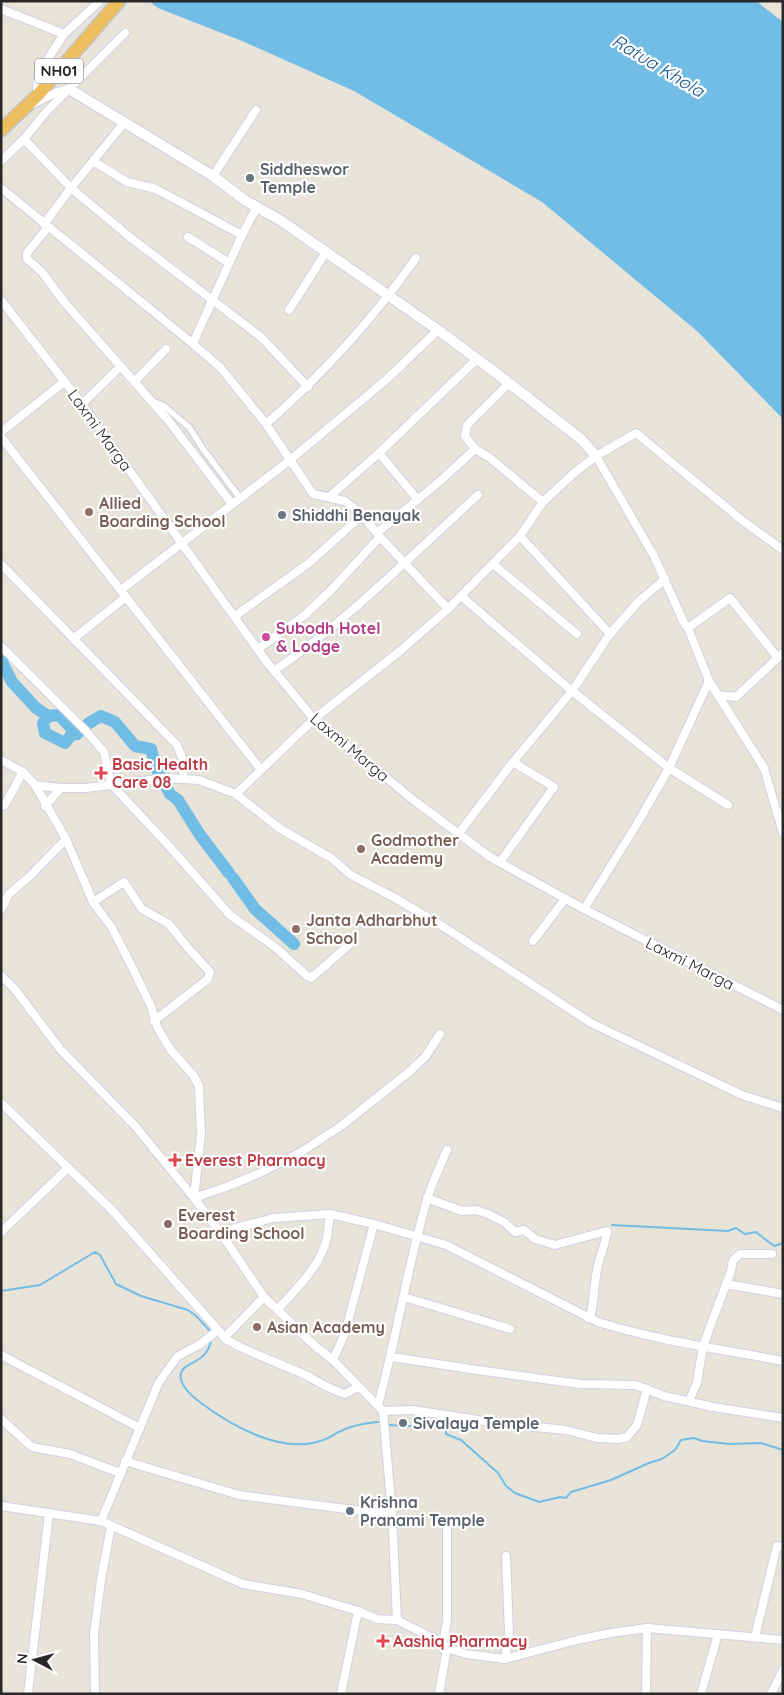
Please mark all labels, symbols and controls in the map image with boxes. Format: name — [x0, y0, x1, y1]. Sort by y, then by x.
water label: Ratua Khola — [608, 29, 709, 103]
road number: NH01 — [35, 58, 83, 84]
place label: Siddheswor Temple — [260, 159, 349, 197]
marker: Siddheswor Temple — [244, 172, 256, 184]
street label: Laxmi Marga — [63, 385, 137, 475]
place label: Allied Boarding School — [99, 493, 226, 531]
place label: Shiddhi Benayak — [292, 505, 420, 525]
marker: Allied Boarding School — [83, 506, 95, 518]
marker: Shiddhi Benayak — [276, 509, 288, 521]
place label: Subodh Hotel & Lodge — [276, 618, 381, 656]
marker: Subodh Hotel & Lodge — [260, 631, 272, 643]
street label: Laxmi Marga — [306, 708, 394, 786]
place label: Basic Health Care 08 — [112, 754, 208, 792]
marker: Basic Health Care 08 — [94, 766, 108, 780]
place label: Godmother Academy — [371, 830, 459, 868]
marker: Godmother Academy — [355, 843, 367, 855]
place label: Janta Adharbhut School — [306, 910, 438, 948]
marker: Janta Adharbhut School — [290, 923, 302, 935]
street label: Laxmi Marga — [642, 932, 738, 994]
place label: Everest Pharmacy — [185, 1150, 326, 1170]
marker: Everest Pharmacy — [169, 1154, 181, 1166]
place label: Everest Boarding School — [178, 1205, 305, 1243]
marker: Everest Boarding School — [162, 1218, 174, 1230]
place label: Asian Academy — [267, 1317, 385, 1337]
marker: Asian Academy — [251, 1321, 263, 1333]
place label: Sivalaya Temple — [413, 1413, 540, 1433]
marker: Sivalaya Temple — [397, 1417, 409, 1429]
place label: Krishna Pranami Temple — [360, 1492, 485, 1530]
marker: Krishna Pranami Temple — [344, 1505, 356, 1517]
place label: Aashiq Pharmacy — [393, 1631, 528, 1651]
north arrow — [10, 1635, 60, 1685]
marker: Aashiq Pharmacy — [377, 1635, 389, 1647]
text: N — [13, 1653, 32, 1665]

